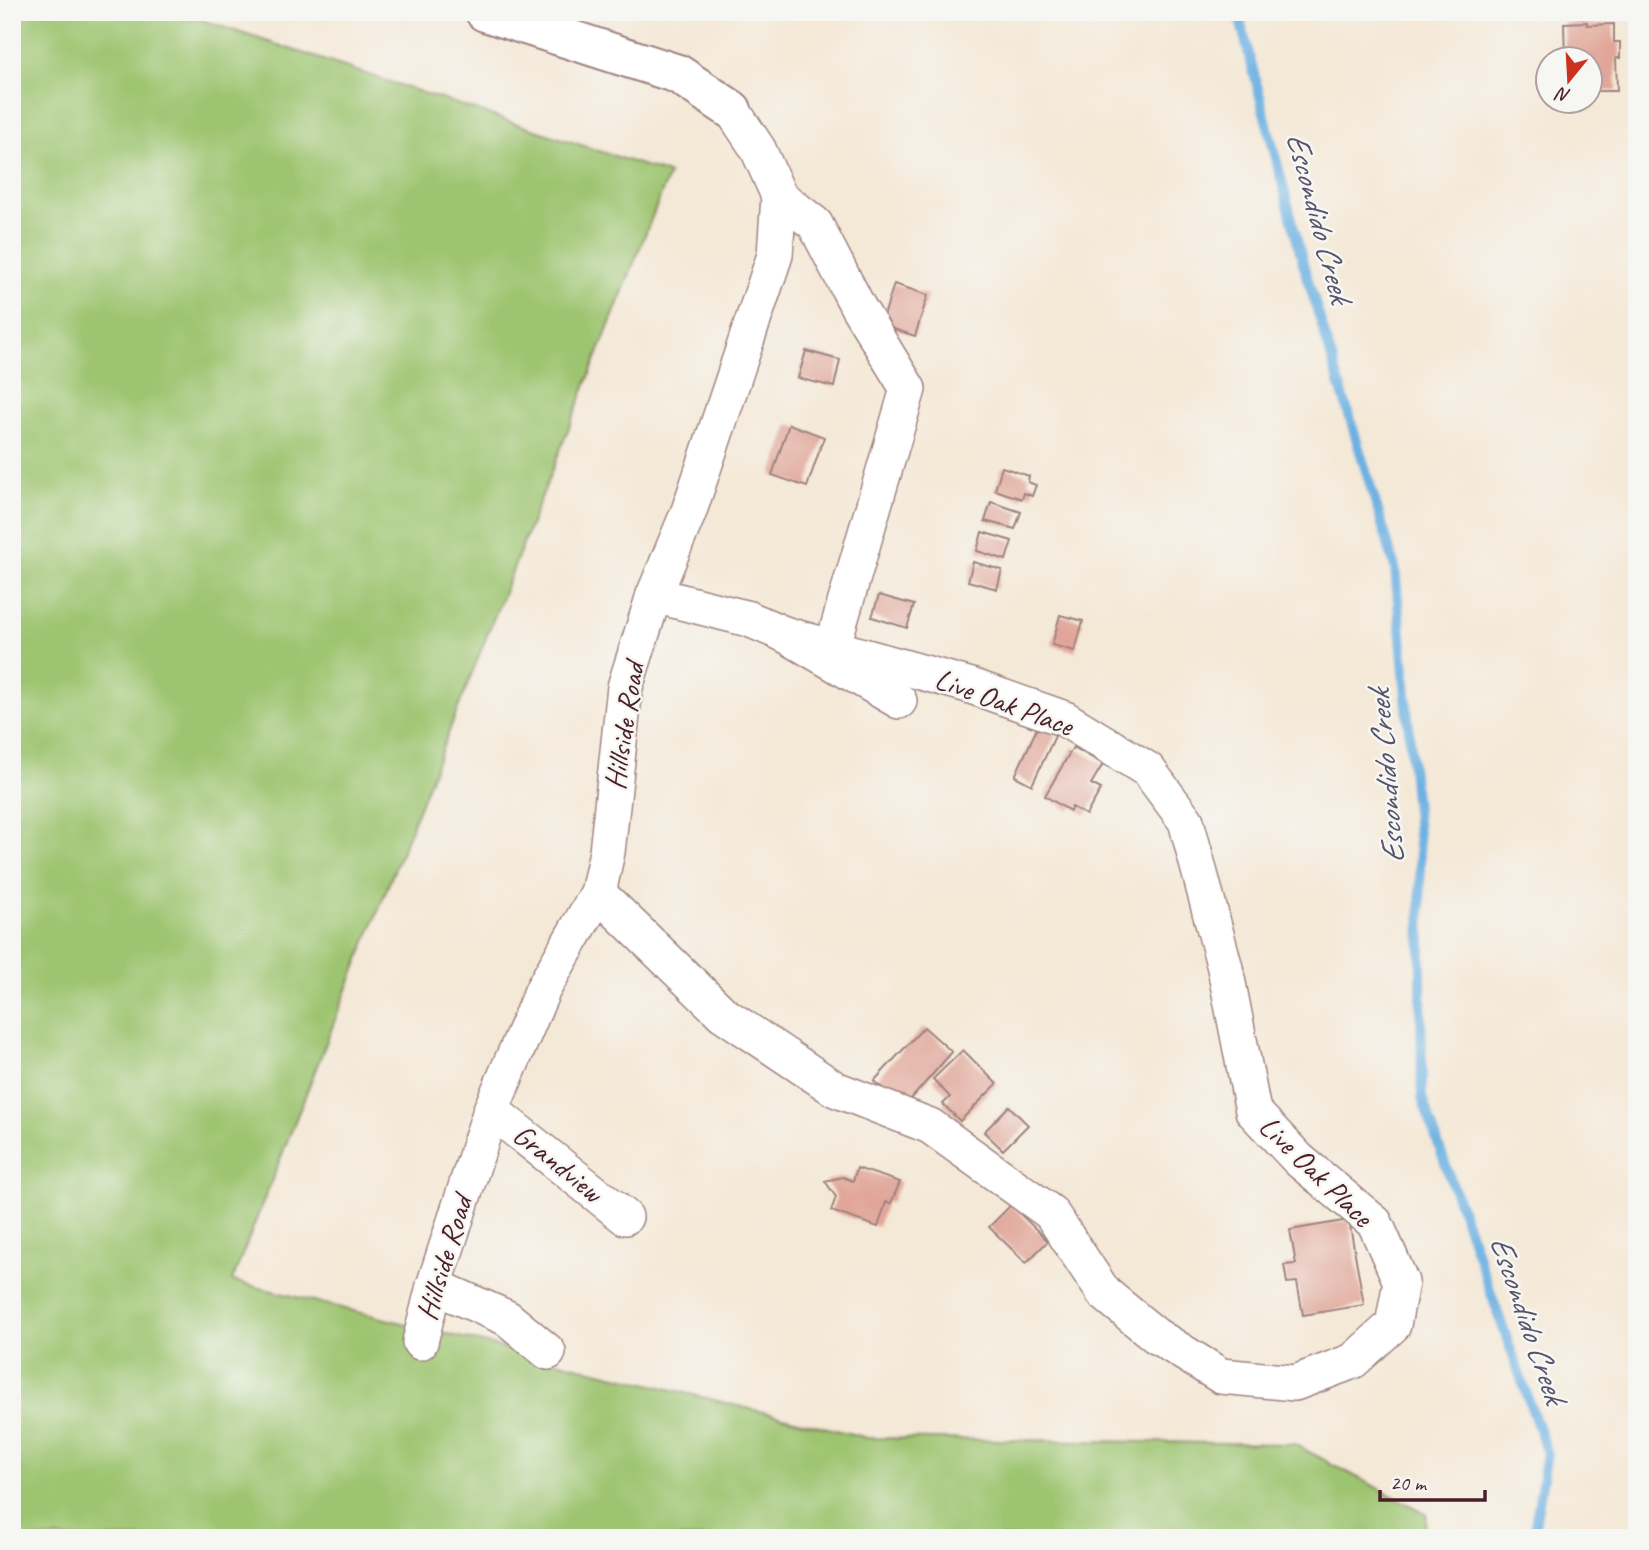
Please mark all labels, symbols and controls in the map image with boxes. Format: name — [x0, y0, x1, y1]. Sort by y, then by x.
north arrow — [1534, 46, 1604, 116]
text: N — [1552, 81, 1573, 108]
water label: Escondido Creek — [1277, 128, 1363, 311]
street label: Hillside Road — [595, 656, 653, 792]
street label: Live Oak Place — [930, 660, 1080, 745]
water label: Escondido Creek — [1358, 683, 1414, 865]
street label: Live Oak Place — [1251, 1107, 1383, 1236]
street label: Grandview — [505, 1115, 612, 1212]
street label: Hillside Road — [407, 1187, 482, 1325]
water label: Escondido Creek — [1480, 1230, 1577, 1413]
scale bar — [1380, 1459, 1484, 1503]
text: 20 m — [1390, 1470, 1428, 1496]

